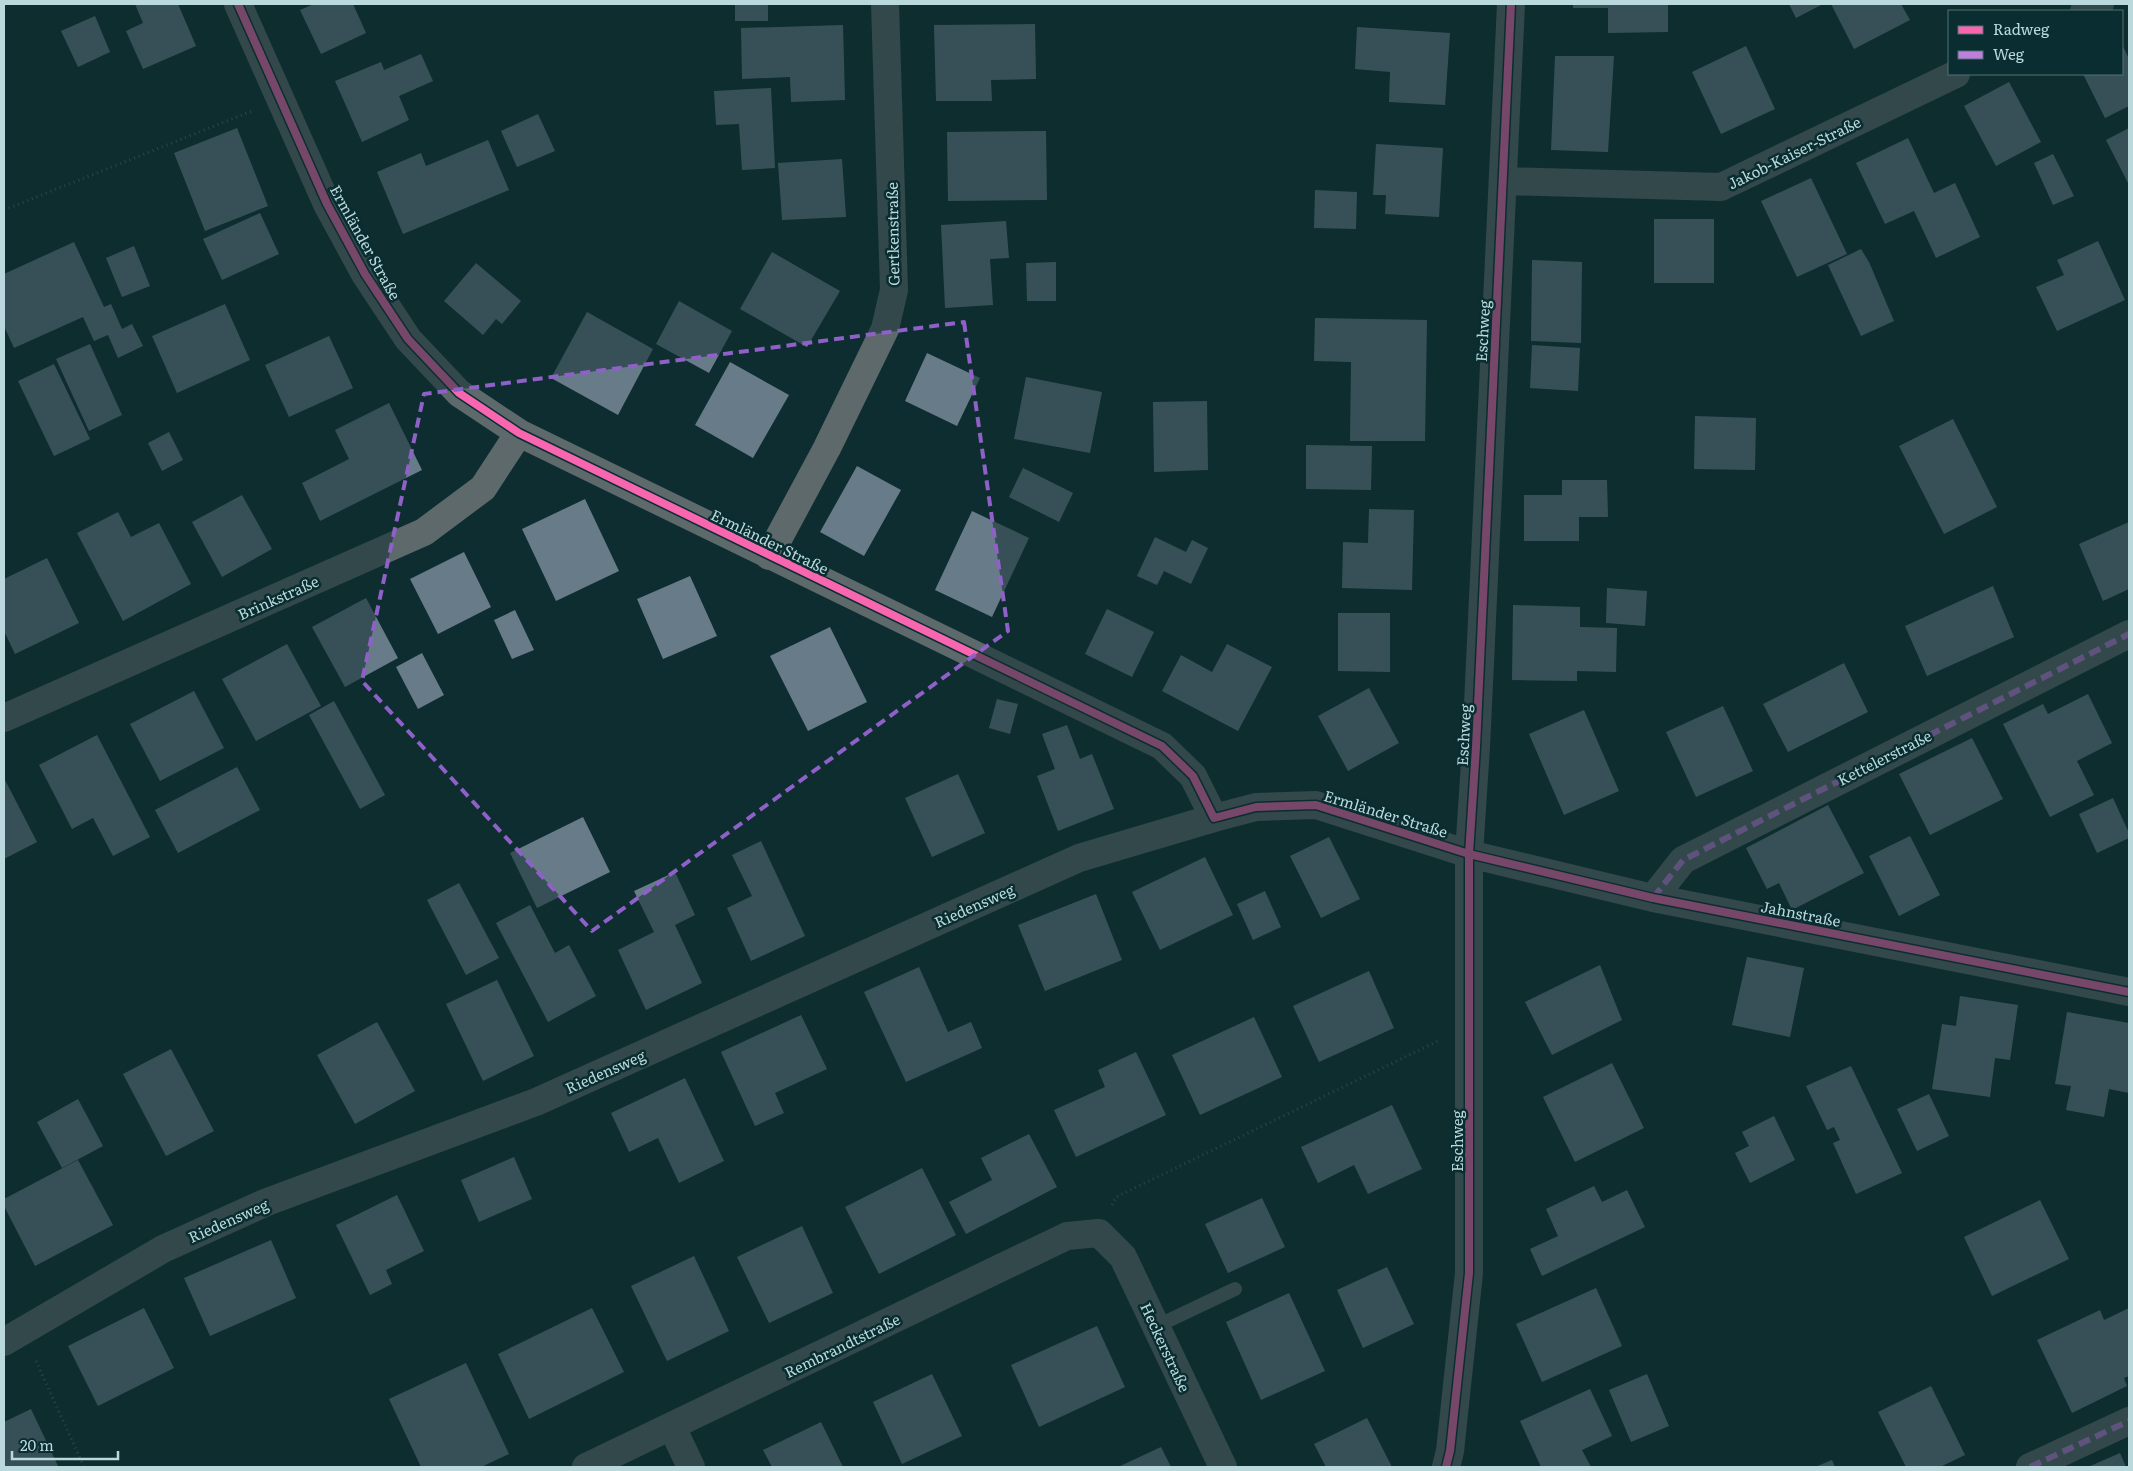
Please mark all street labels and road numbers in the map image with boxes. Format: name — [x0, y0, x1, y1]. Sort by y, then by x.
street label: Jakob-Kaiser-Straße — [1723, 110, 1865, 194]
street label: Ermländer Straße — [325, 180, 407, 304]
street label: Gertkenstraße — [880, 182, 904, 286]
street label: Eschweg — [1469, 299, 1495, 363]
street label: Ermländer Straße — [707, 503, 833, 580]
street label: Brinkstraße — [234, 569, 322, 625]
street label: Eschweg — [1450, 703, 1476, 767]
street label: Kettelerstraße — [1833, 723, 1935, 791]
street label: Ermländer Straße — [1321, 783, 1451, 843]
street label: Riedensweg — [930, 877, 1018, 933]
street label: Jahnstraße — [1759, 894, 1843, 932]
street label: Riedensweg — [561, 1043, 649, 1099]
street label: Eschweg — [1445, 1109, 1468, 1172]
street label: Riedensweg — [184, 1192, 272, 1248]
street label: Heckerstraße — [1135, 1298, 1197, 1396]
street label: Rembrandtstraße — [780, 1307, 904, 1383]

